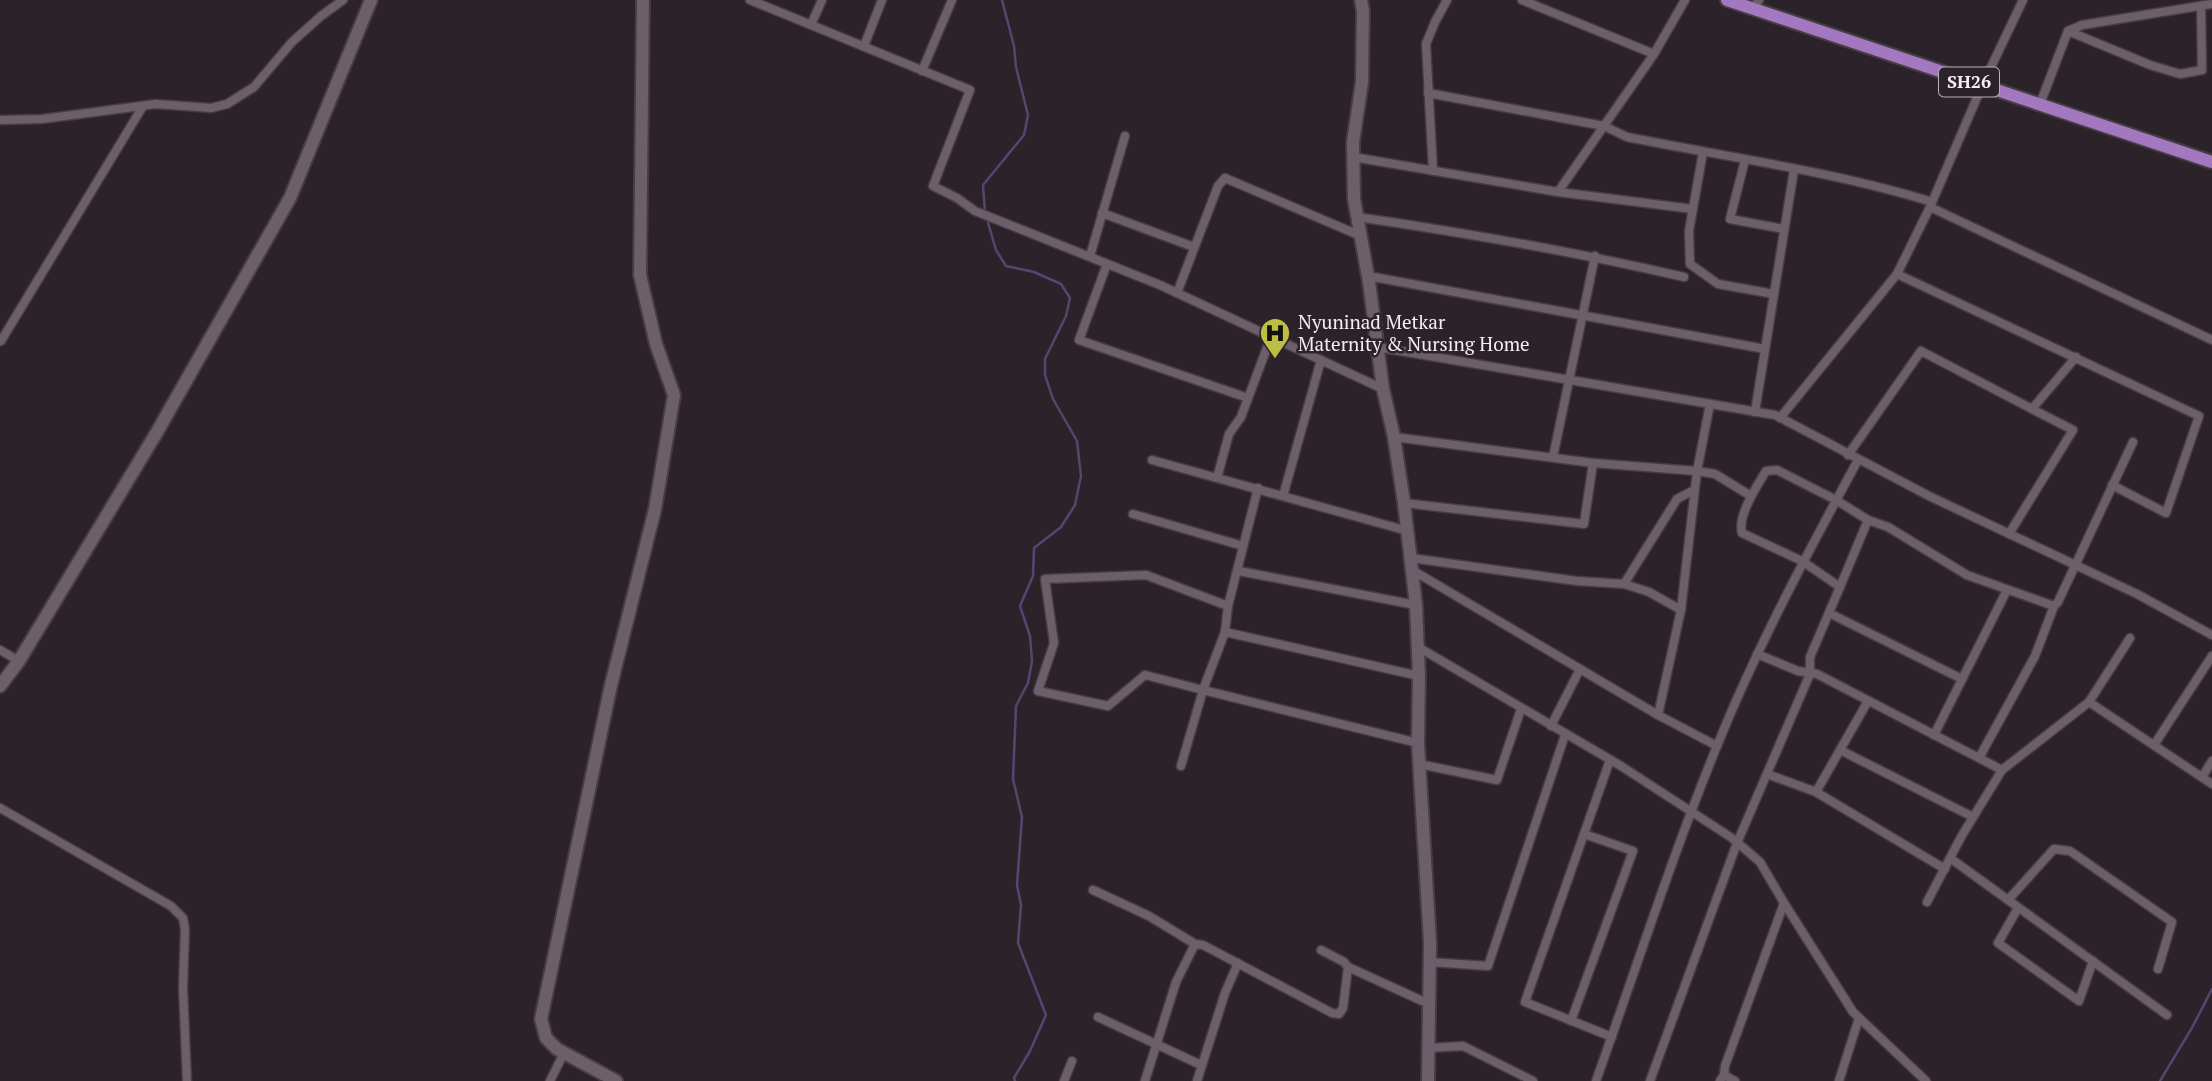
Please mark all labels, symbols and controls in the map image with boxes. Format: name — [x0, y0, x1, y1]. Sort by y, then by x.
road number: SH26 — [1939, 68, 1999, 96]
place label: Nyuninad Metkar Maternity & Nursing Home — [1298, 309, 1530, 356]
hospital icon: Nyuninad Metkar Maternity & Nursing Home — [1258, 316, 1292, 360]

